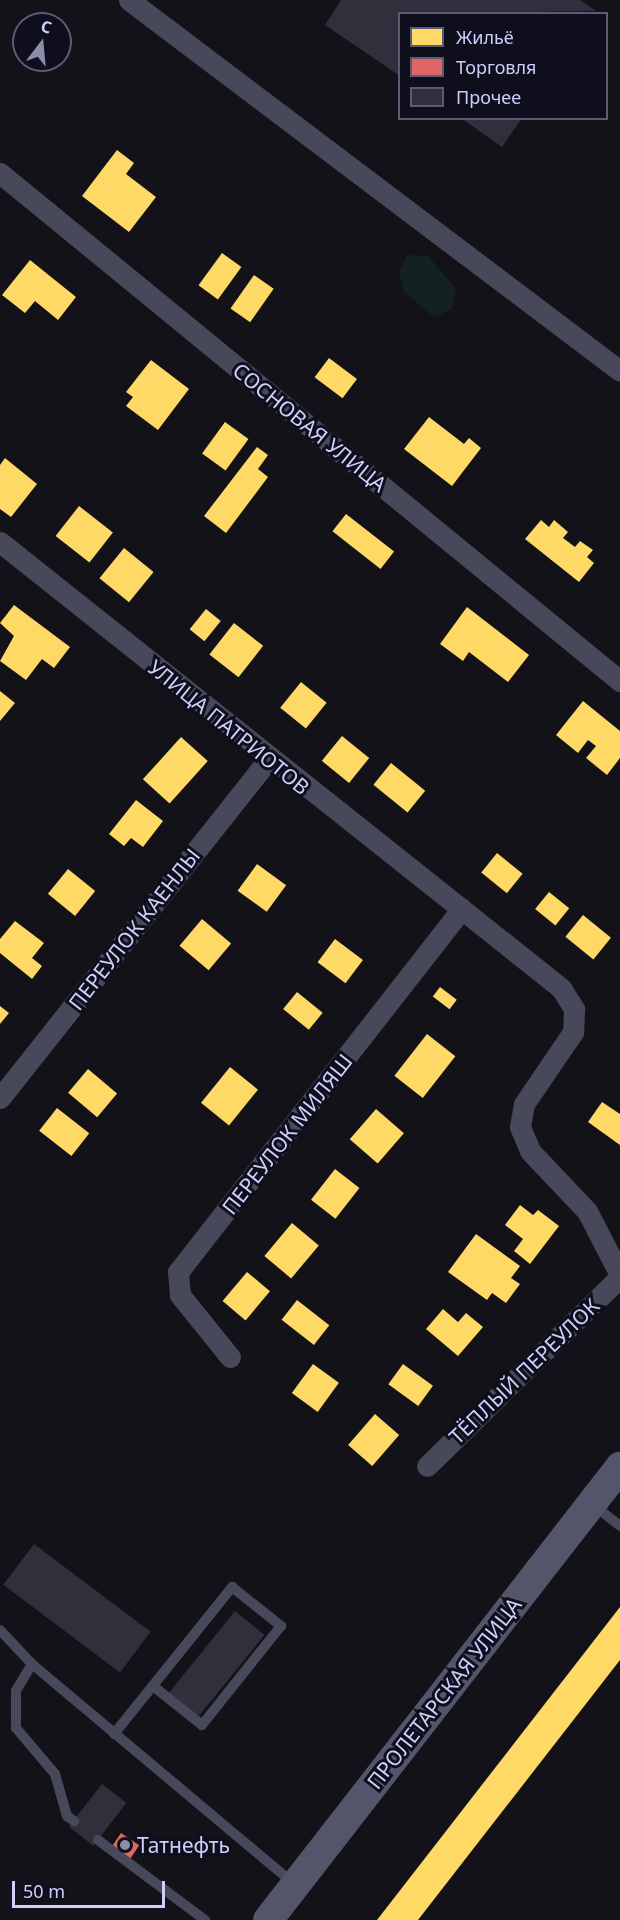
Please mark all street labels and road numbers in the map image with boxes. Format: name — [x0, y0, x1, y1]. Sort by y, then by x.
street label: СОСНОВАЯ УЛИЦА — [228, 357, 392, 497]
street label: УЛИЦА ПАТРИОТОВ — [143, 654, 315, 800]
street label: ПЕРЕУЛОК КАЕНЛЫ — [63, 843, 205, 1015]
street label: ПЕРЕУЛОК МИЛЯШ — [217, 1049, 357, 1219]
street label: ТЁПЛЫЙ ПЕРЕУЛОК — [444, 1293, 604, 1449]
street label: ПРОЛЕТАРСКАЯ УЛИЦА — [361, 1592, 527, 1794]

